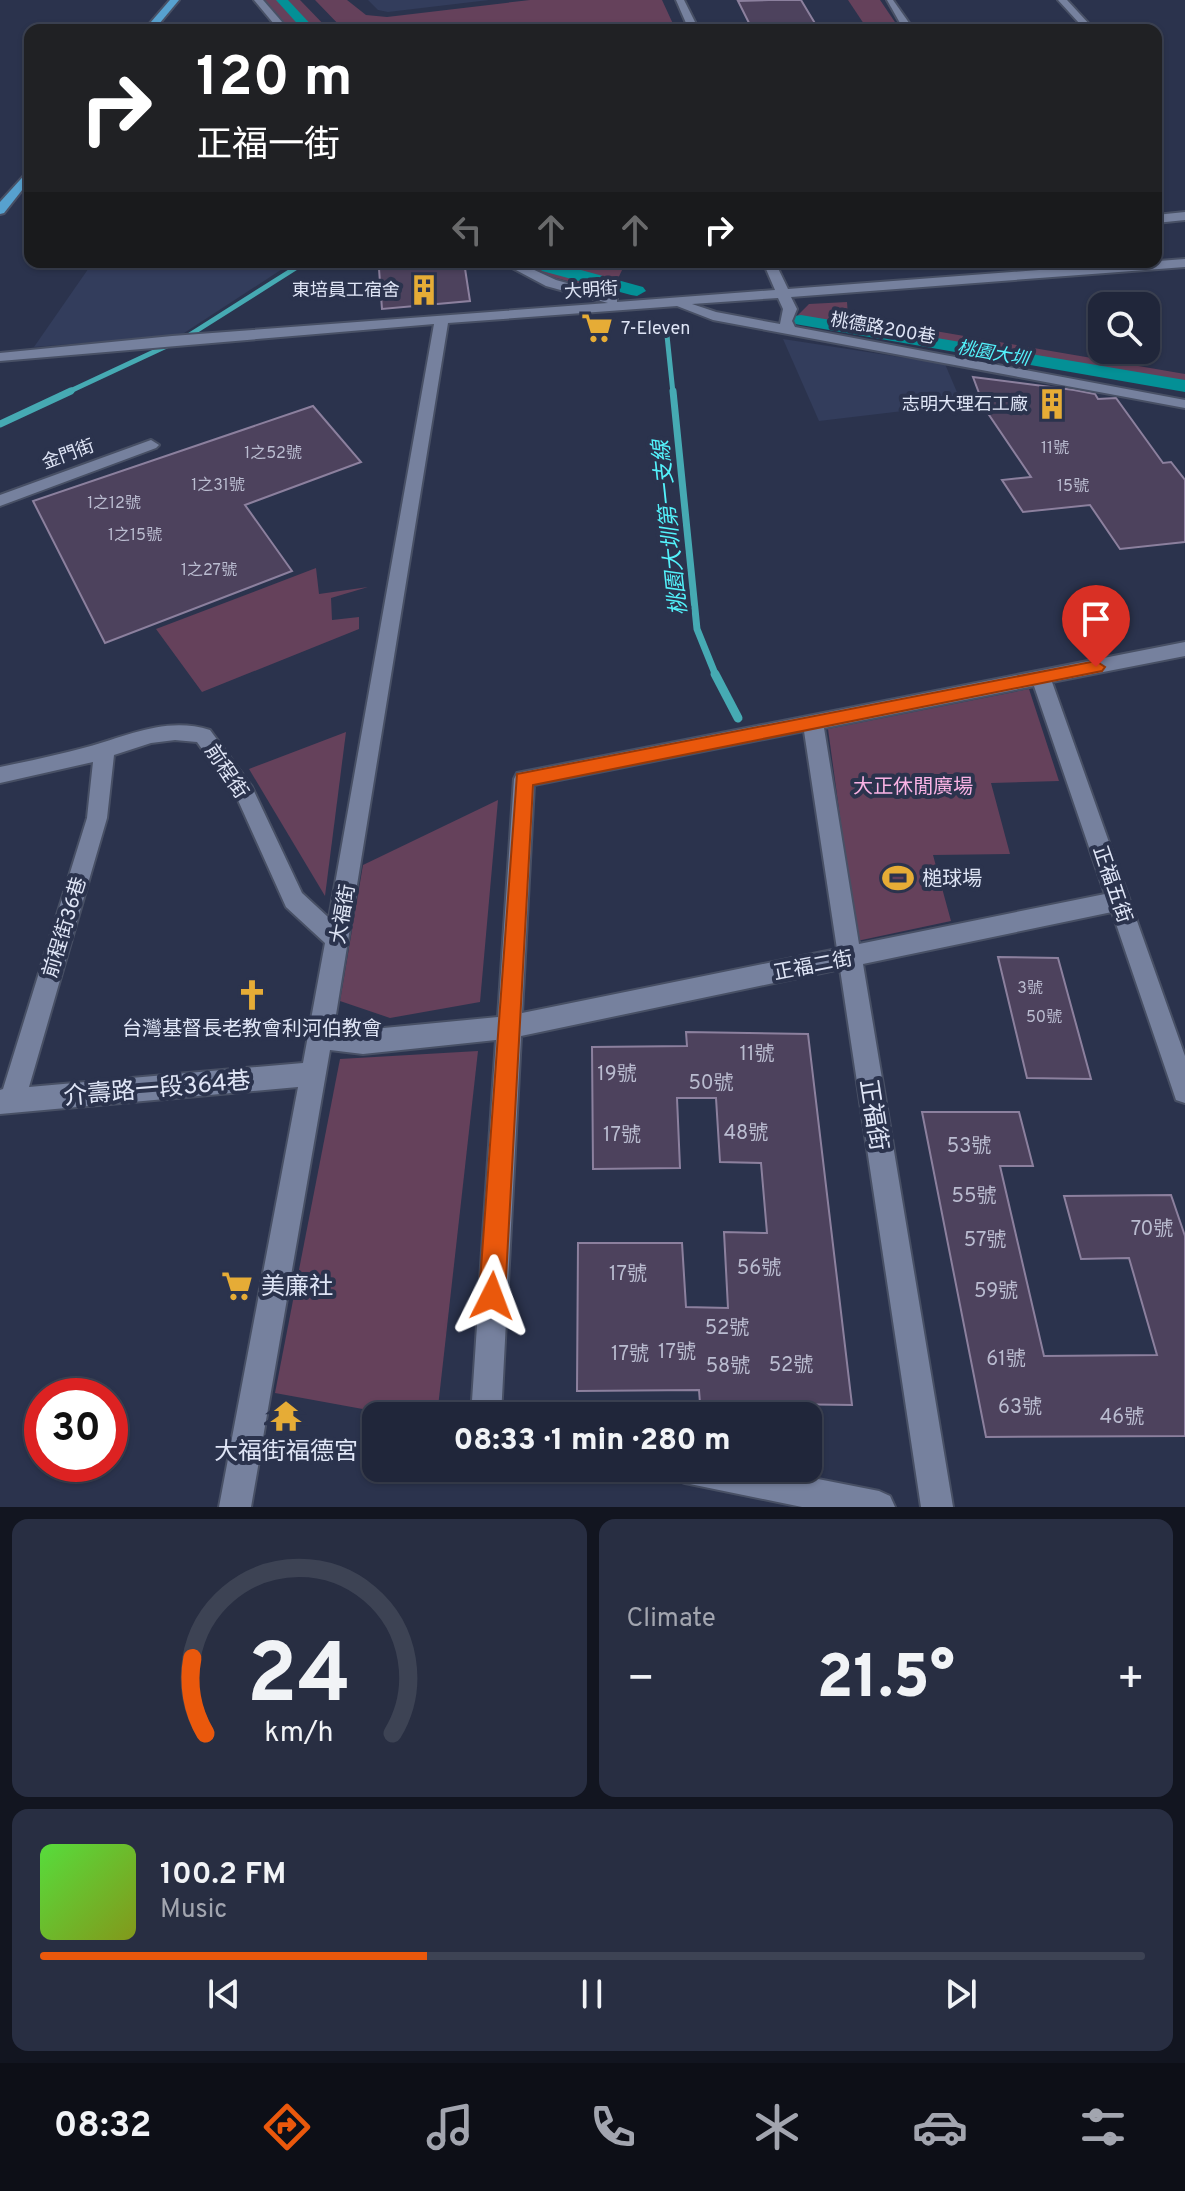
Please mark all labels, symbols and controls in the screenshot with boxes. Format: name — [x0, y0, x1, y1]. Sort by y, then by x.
text: 120 m — [196, 45, 353, 115]
icon: right — [64, 56, 168, 160]
text: 正福一街 — [196, 124, 340, 170]
icon: left — [445, 208, 489, 252]
icon: ahead — [529, 208, 573, 252]
icon: ahead — [613, 208, 657, 252]
icon: right — [697, 208, 741, 252]
building icon: 東培員工宿舍 — [407, 273, 441, 307]
street label: 大明街 — [563, 278, 619, 305]
place label: 東培員工宿舍 — [292, 280, 400, 303]
map controls — [1088, 292, 1160, 364]
button: search — [1088, 292, 1160, 364]
street label: 桃德路200巷 — [829, 309, 937, 350]
supermarket icon: 7-Eleven — [580, 311, 614, 345]
place label: 7-Eleven — [621, 318, 690, 341]
water label: 桃園大圳 — [955, 337, 1033, 373]
building icon: 志明大理石工廠 — [1035, 387, 1069, 421]
place label: 志明大理石工廠 — [902, 394, 1028, 417]
street label: 金門街 — [39, 435, 98, 475]
water label: 桃園大圳第一支線 — [649, 436, 694, 617]
house number: 11號 — [1041, 439, 1069, 459]
house number: 1之52號 — [244, 444, 302, 464]
house number: 1之31號 — [191, 476, 245, 496]
house number: 15號 — [1057, 477, 1089, 497]
house number: 1之12號 — [87, 494, 141, 514]
house number: 1之15號 — [108, 526, 162, 546]
house number: 1之27號 — [181, 561, 237, 581]
pin — [1062, 585, 1130, 667]
icon: arrive — [1074, 597, 1118, 641]
street label: 前程街 — [198, 740, 253, 804]
park label: 大正休閒廣場 — [853, 775, 973, 801]
street label: 正福五街 — [1086, 843, 1136, 927]
sports icon: 槌球場 — [881, 861, 915, 895]
place label: 槌球場 — [922, 867, 982, 893]
street label: 前程街36巷 — [38, 874, 94, 981]
street label: 大福街 — [326, 883, 362, 946]
street label: 正福二街 — [772, 947, 855, 987]
church icon: 台灣基督長老教會利河伯教會 — [235, 978, 269, 1012]
house number: 3號 — [1017, 979, 1043, 999]
house number: 50號 — [1026, 1008, 1062, 1028]
place label: 台灣基督長老教會利河伯教會 — [122, 1017, 382, 1043]
house number: 11號 — [740, 1042, 774, 1068]
house number: 19號 — [597, 1062, 637, 1088]
street label: 介壽路一段364巷 — [62, 1067, 252, 1113]
house number: 50號 — [688, 1071, 734, 1097]
street label: 正福街 — [852, 1077, 892, 1153]
house number: 48號 — [724, 1121, 768, 1147]
house number: 17號 — [603, 1123, 641, 1149]
house number: 53號 — [947, 1134, 991, 1160]
house number: 55號 — [952, 1184, 996, 1210]
house number: 70號 — [1131, 1217, 1173, 1243]
house number: 57號 — [964, 1228, 1006, 1254]
position arrow — [450, 1254, 534, 1338]
house number: 56號 — [737, 1256, 781, 1282]
house number: 17號 — [609, 1262, 647, 1288]
supermarket icon: 美廉社 — [220, 1269, 254, 1303]
place label: 美廉社 — [261, 1273, 333, 1303]
house number: 59號 — [974, 1279, 1018, 1305]
house number: 52號 — [705, 1316, 749, 1342]
house number: 17號 — [658, 1340, 696, 1366]
house number: 17號 — [611, 1342, 649, 1368]
house number: 61號 — [986, 1347, 1026, 1373]
house number: 52號 — [769, 1353, 813, 1379]
house number: 58號 — [706, 1354, 750, 1380]
speed limit sign: 30 — [24, 1378, 128, 1482]
house number: 63號 — [998, 1395, 1042, 1421]
temple icon: 大福街福德宮 — [269, 1399, 303, 1433]
house number: 46號 — [1100, 1405, 1144, 1431]
text: 08:33 · 1 min · 280 m — [453, 1423, 731, 1460]
place label: 大福街福德宮 — [214, 1438, 358, 1468]
text: Climate — [627, 1603, 716, 1636]
text: 24 — [247, 1627, 351, 1732]
text: 21.5° — [817, 1643, 955, 1719]
text: − — [627, 1653, 655, 1709]
text: + — [1117, 1653, 1145, 1709]
text: km/h — [265, 1716, 334, 1752]
text: 100.2 FM — [160, 1857, 286, 1894]
text: Music — [160, 1894, 227, 1927]
icon: previous — [202, 1972, 246, 2016]
icon: pause — [570, 1972, 614, 2016]
icon: next — [939, 1972, 983, 2016]
icon: directions — [259, 2099, 315, 2155]
icon: music — [422, 2099, 478, 2155]
icon: phone — [585, 2099, 641, 2155]
icon: climate — [749, 2099, 805, 2155]
icon: car — [912, 2099, 968, 2155]
icon: filters — [1075, 2099, 1131, 2155]
text: 08:32 — [54, 2104, 152, 2150]

